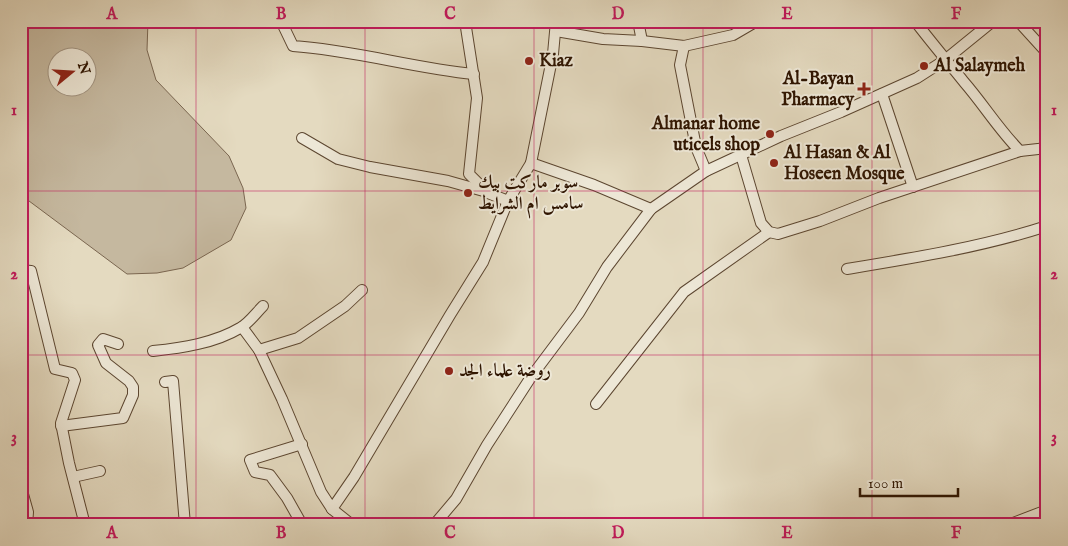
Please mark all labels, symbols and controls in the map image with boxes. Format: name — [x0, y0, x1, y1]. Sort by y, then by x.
text: A — [106, 5, 119, 25]
text: B — [276, 5, 287, 25]
text: C — [444, 5, 456, 25]
text: D — [612, 5, 625, 25]
text: E — [781, 5, 793, 25]
text: F — [951, 5, 962, 25]
north arrow — [48, 48, 98, 98]
place label: Kiaz — [539, 50, 574, 73]
marker: Kiaz — [523, 55, 535, 67]
place label: Al Salaymeh — [933, 55, 1026, 78]
text: N — [73, 59, 94, 77]
marker: Al Salaymeh — [918, 60, 930, 72]
place label: Al-Bayan Pharmacy — [781, 68, 855, 112]
marker: Al-Bayan Pharmacy — [858, 83, 870, 95]
text: 1 — [11, 101, 17, 121]
text: 1 — [1051, 101, 1057, 121]
place label: Almanar home uticels shop — [651, 113, 761, 157]
marker: Almanar home uticels shop — [764, 128, 776, 140]
place label: Al Hasan & Al Hoseen Mosque — [783, 142, 905, 186]
marker: Al Hasan & Al Hoseen Mosque — [768, 157, 780, 169]
place label: سوبر ماركت بيك سامس ام الشرايط — [478, 172, 583, 219]
marker: سوبر ماركت بيك سامس ام الشرايط — [462, 187, 474, 199]
text: 2 — [10, 265, 18, 285]
text: 2 — [1050, 265, 1058, 285]
place label: روضة علماء الجد — [459, 360, 551, 383]
marker: روضة علماء الجد — [443, 365, 455, 377]
text: 3 — [11, 428, 17, 448]
text: 3 — [1051, 428, 1057, 448]
scale bar — [860, 466, 958, 498]
text: 100 m — [868, 474, 904, 493]
text: A — [106, 524, 119, 544]
text: B — [276, 524, 287, 544]
text: C — [444, 524, 456, 544]
text: D — [612, 524, 625, 544]
text: E — [781, 524, 793, 544]
text: F — [951, 524, 962, 544]

